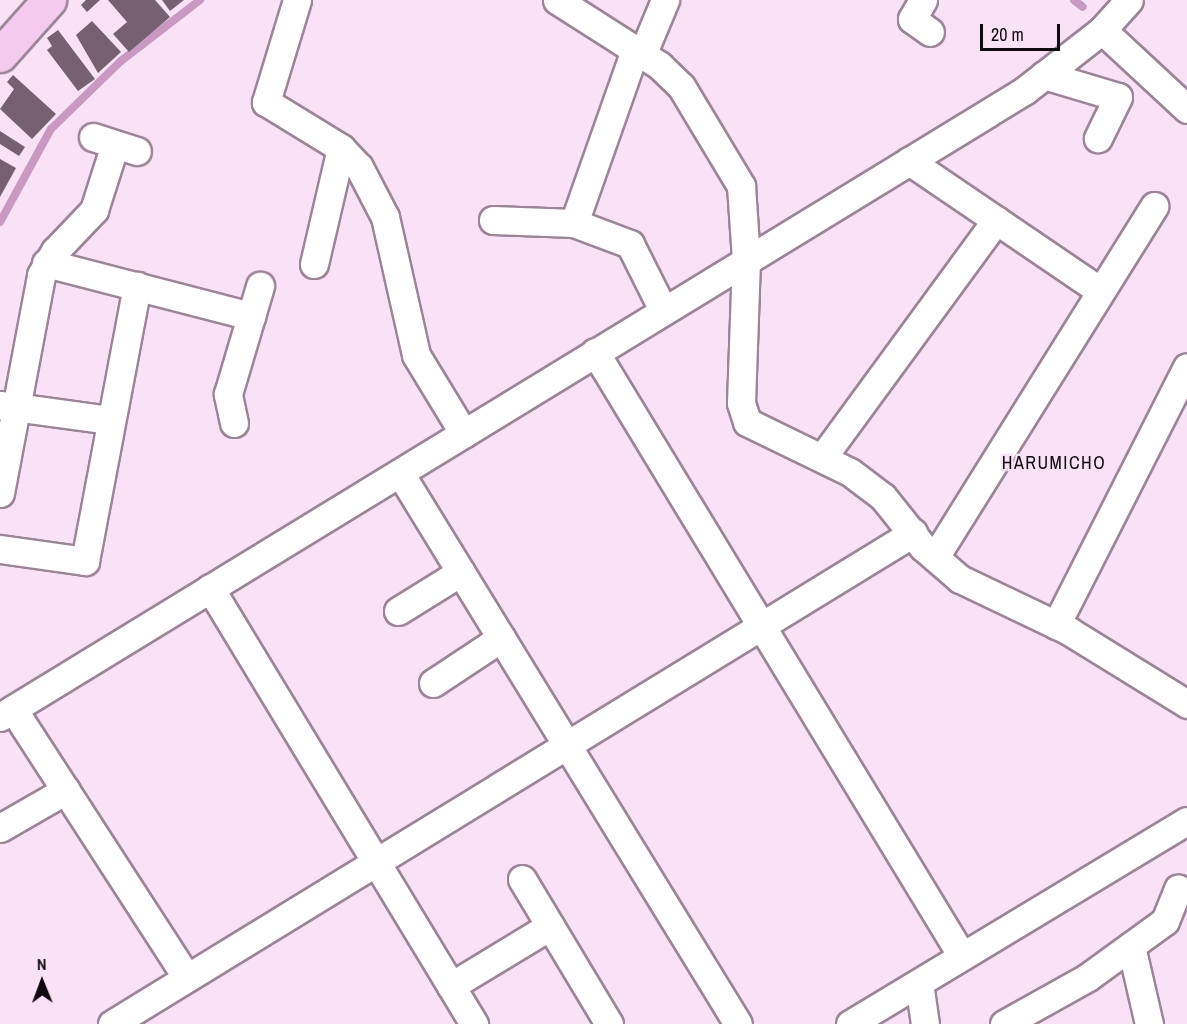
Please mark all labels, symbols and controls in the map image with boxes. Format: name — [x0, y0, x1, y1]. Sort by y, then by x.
scale bar — [983, 12, 1062, 50]
text: 20 m — [991, 22, 1024, 47]
district label: HARUMICHO — [1002, 452, 1106, 474]
north arrow — [12, 952, 72, 1012]
text: N — [37, 953, 47, 975]

